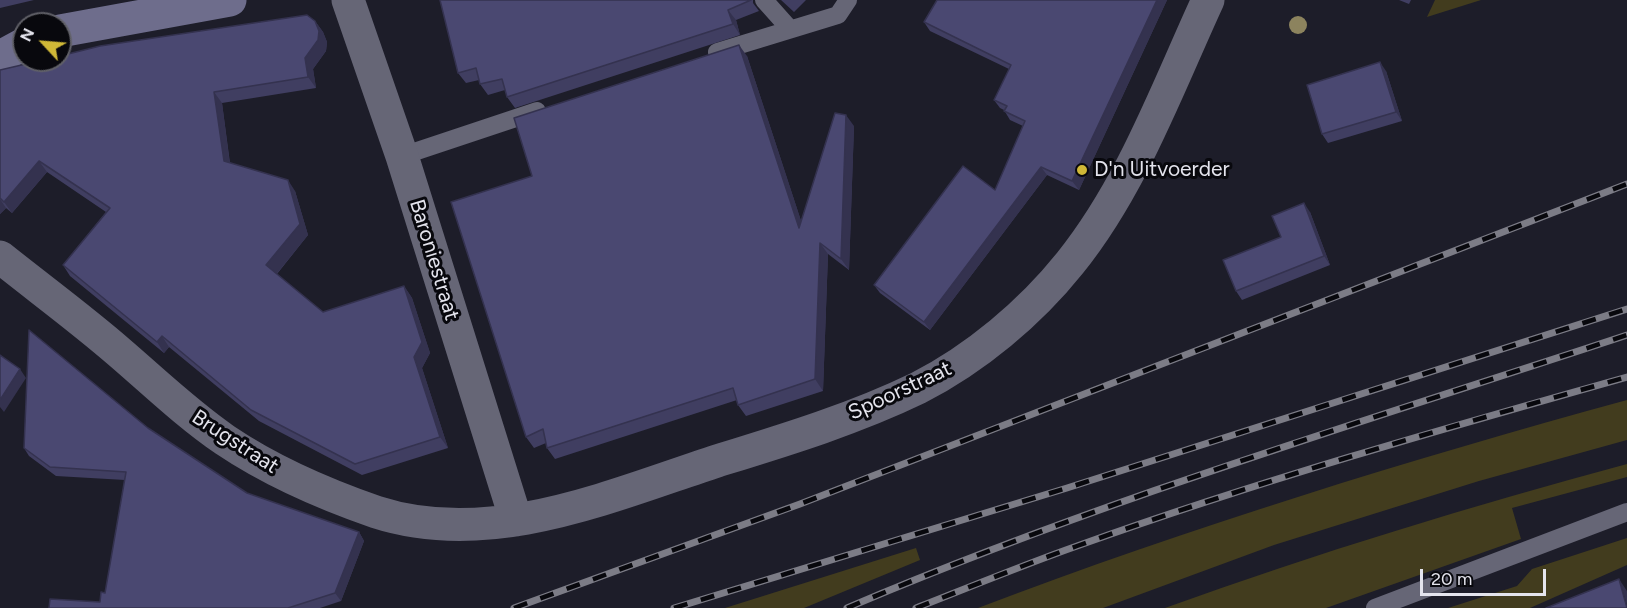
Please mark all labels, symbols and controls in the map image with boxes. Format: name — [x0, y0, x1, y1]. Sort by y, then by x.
north arrow — [12, 12, 72, 72]
text: N — [16, 25, 38, 44]
place label: D'n Uitvoerder — [1094, 157, 1229, 183]
marker: D'n Uitvoerder — [1075, 163, 1089, 177]
street label: Baroniestraat — [404, 197, 464, 323]
street label: Spoorstraat — [844, 356, 956, 426]
street label: Brugstraat — [187, 405, 283, 479]
scale bar — [1423, 557, 1549, 595]
text: 20 m — [1431, 568, 1472, 590]

